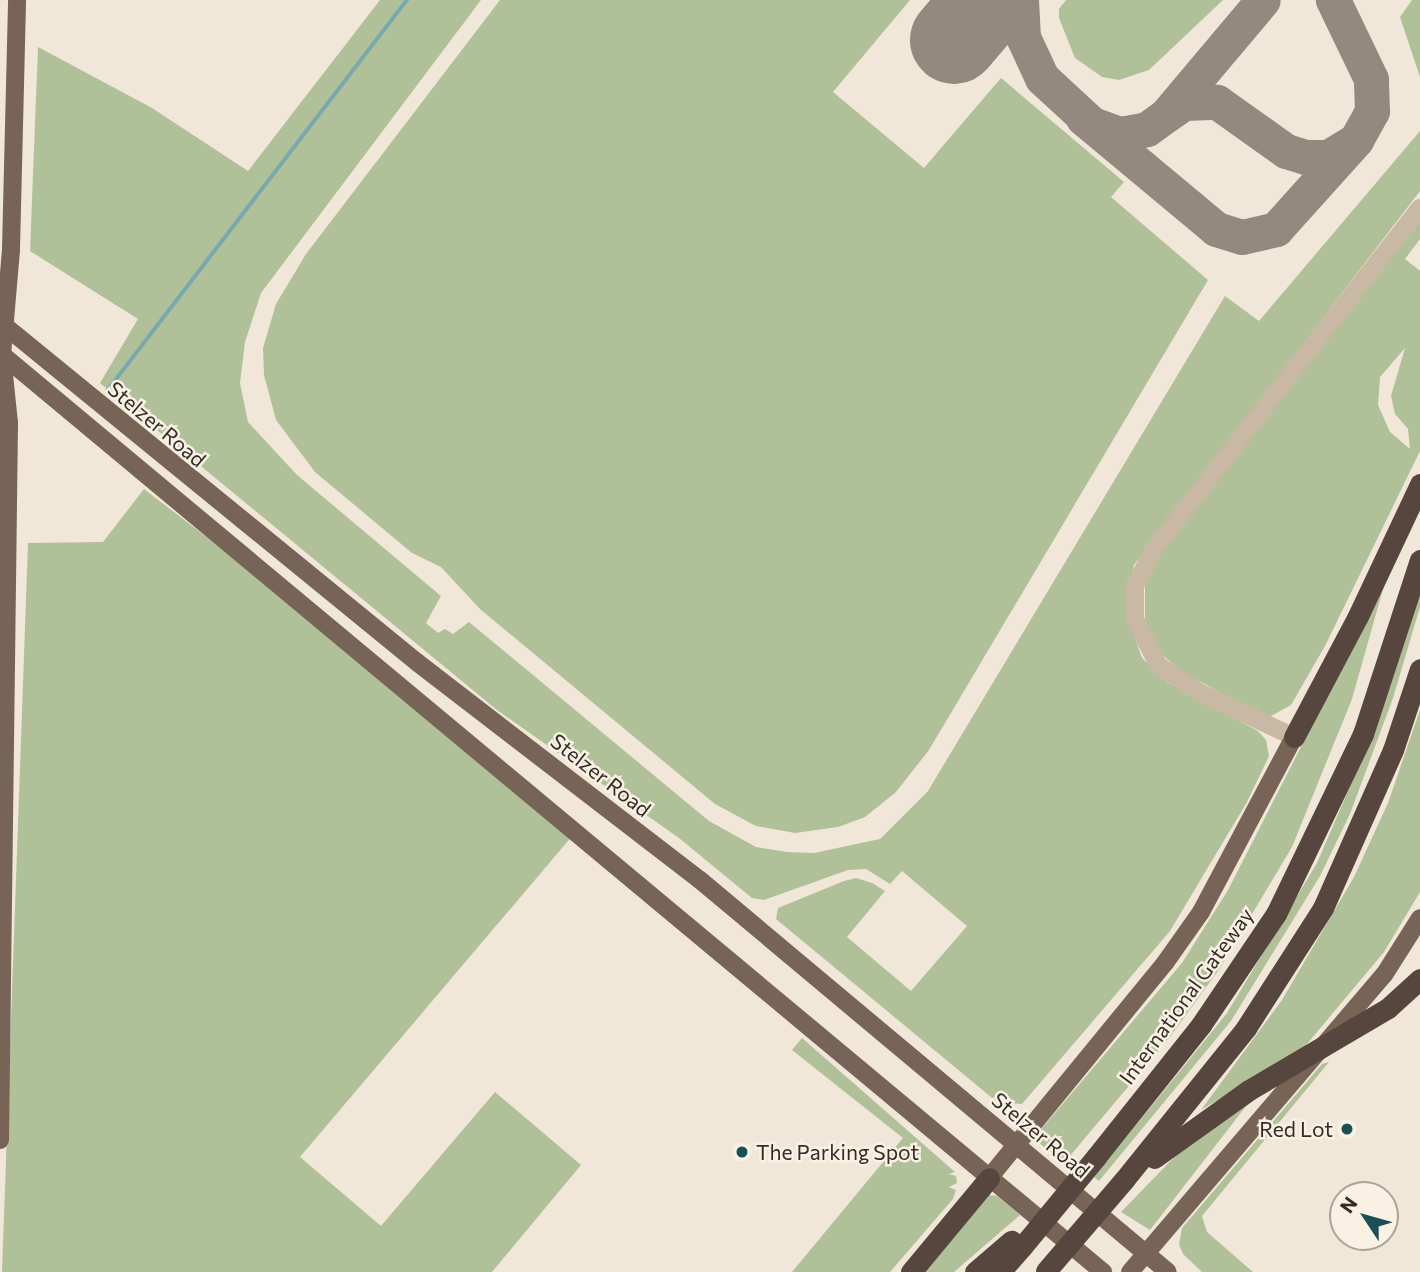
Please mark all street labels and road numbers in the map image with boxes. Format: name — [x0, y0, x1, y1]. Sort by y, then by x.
street label: Stelzer Road — [103, 376, 211, 472]
street label: Stelzer Road — [546, 728, 656, 822]
street label: International Gateway — [1114, 903, 1258, 1089]
street label: Stelzer Road — [987, 1087, 1095, 1183]

